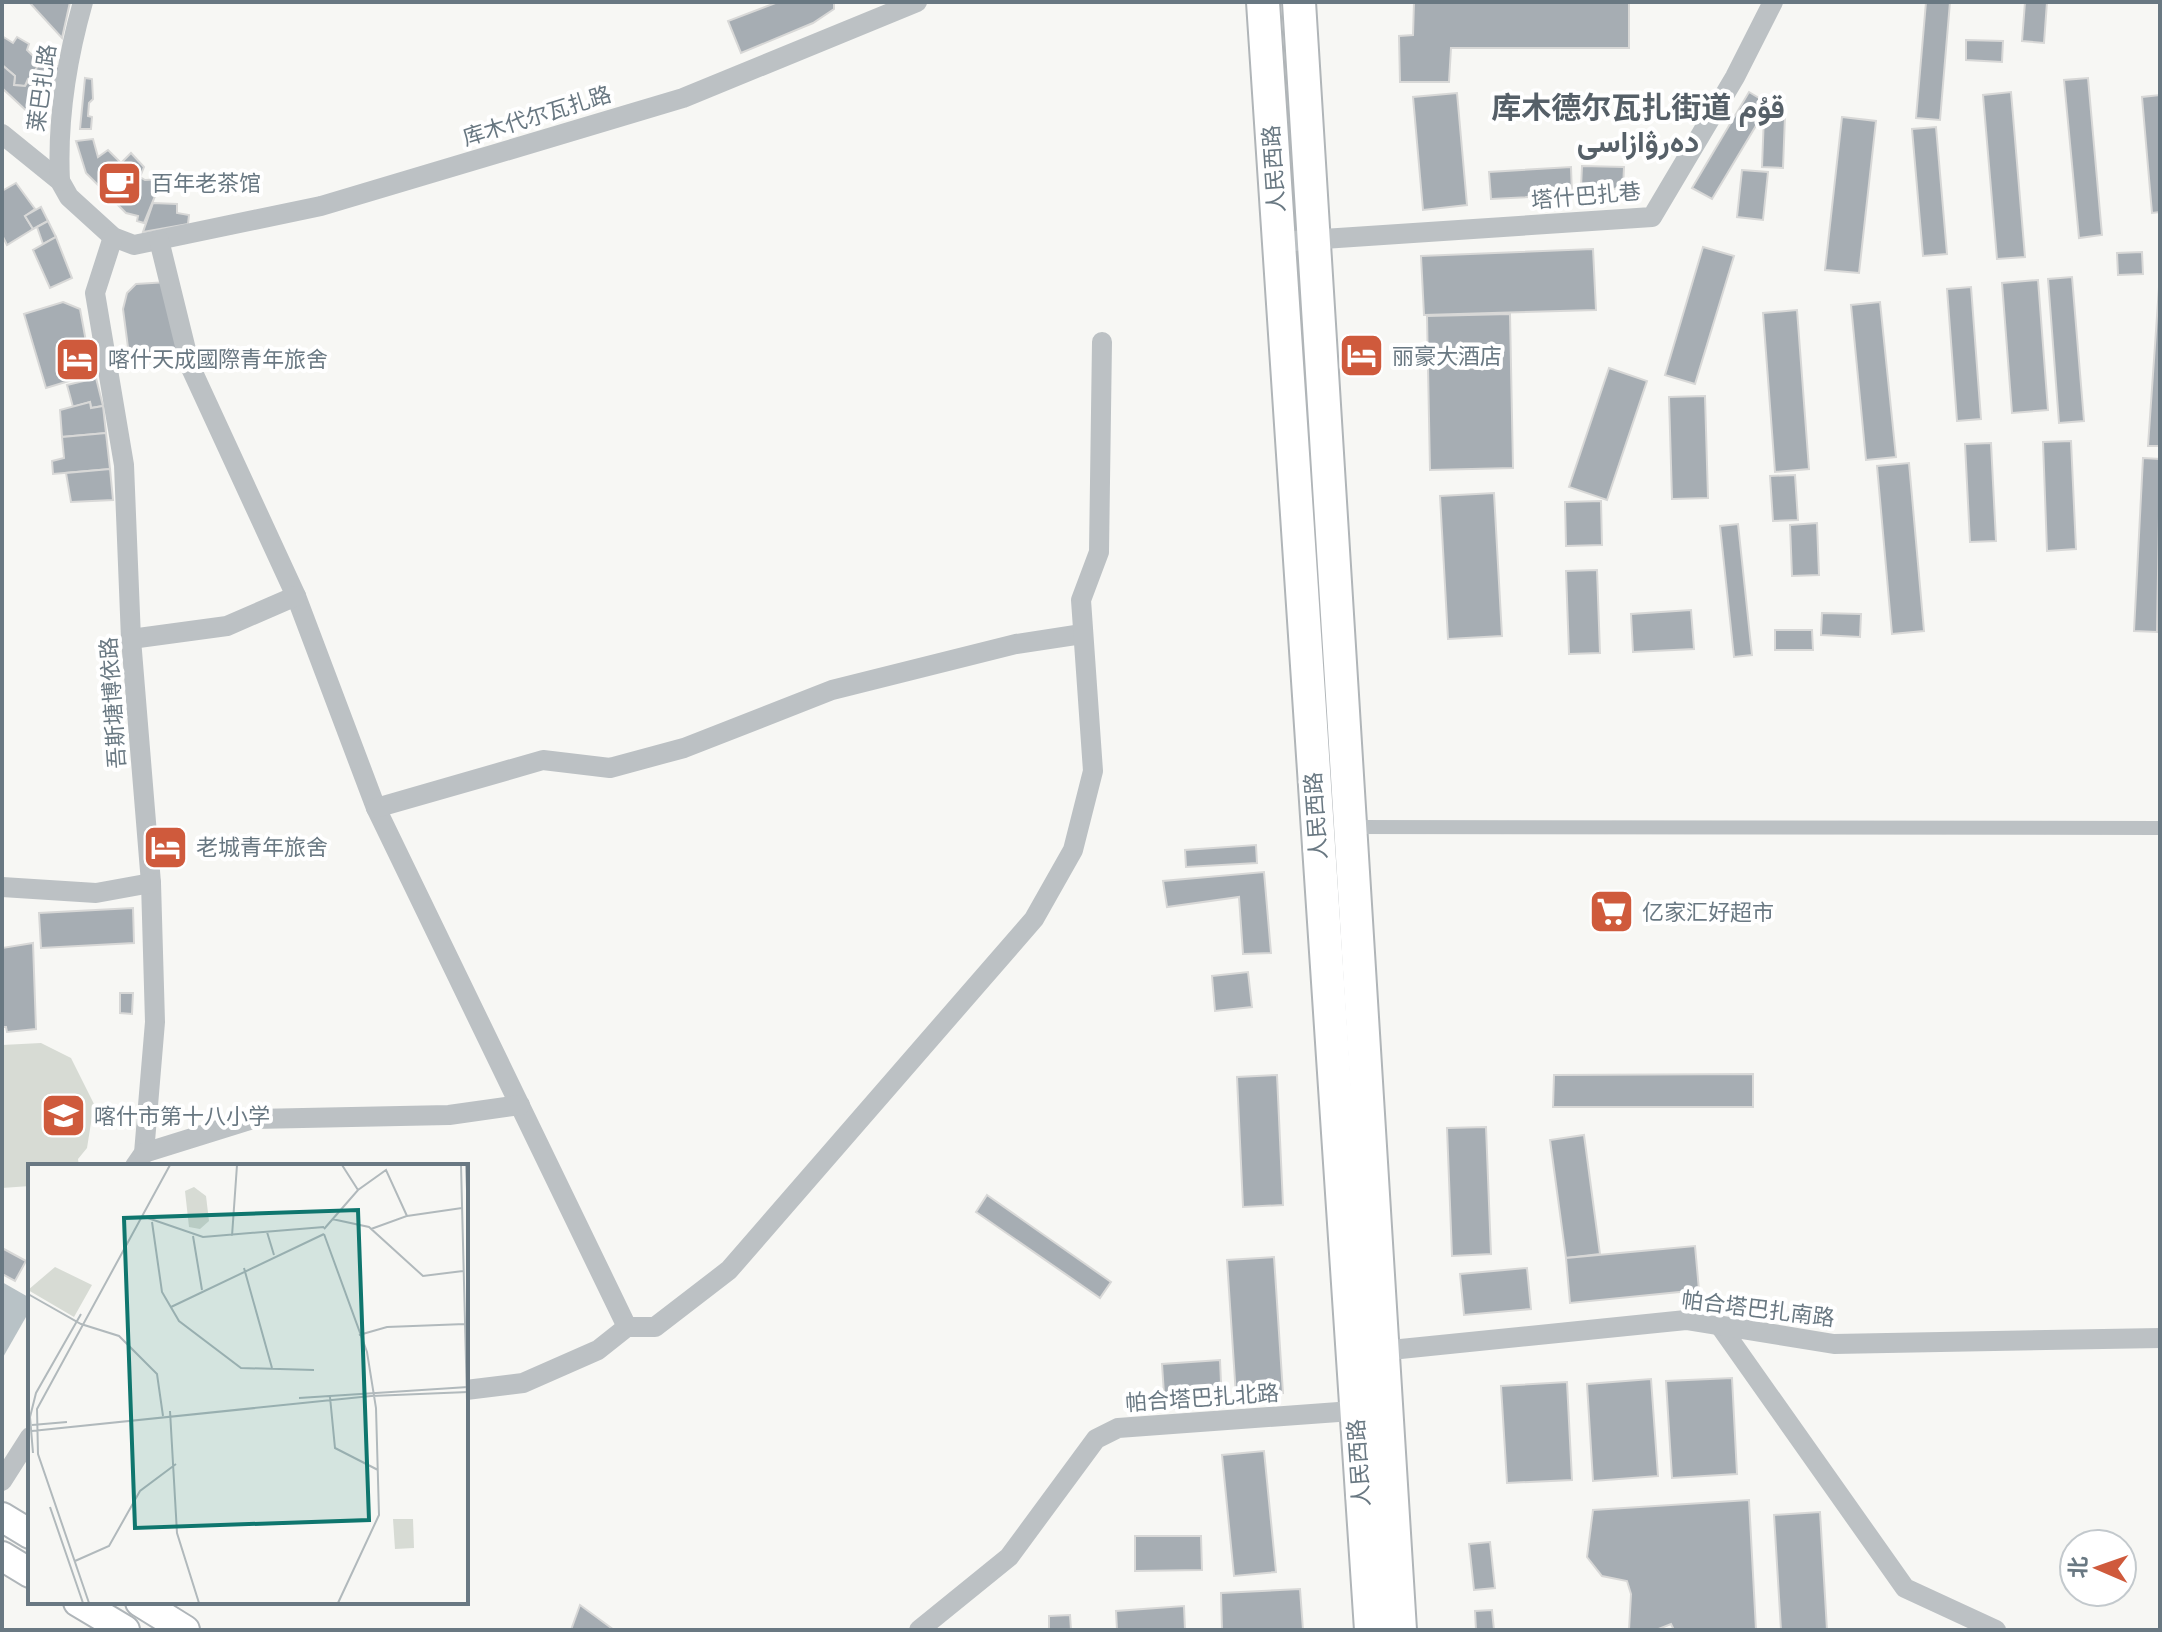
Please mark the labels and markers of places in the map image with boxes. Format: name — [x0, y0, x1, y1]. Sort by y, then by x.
cafe icon: 百年老茶馆 — [96, 159, 144, 207]
place label: 百年老茶馆 — [151, 171, 261, 196]
hotel icon: 丽豪大酒店 — [1337, 332, 1385, 380]
hotel icon: 喀什天成國際青年旅舍 — [53, 335, 101, 383]
place label: 丽豪大酒店 — [1392, 344, 1502, 369]
place label: 喀什天成國際青年旅舍 — [108, 347, 328, 372]
hotel icon: 老城青年旅舍 — [141, 823, 189, 871]
place label: 老城青年旅舍 — [196, 835, 328, 860]
supermarket icon: 亿家汇好超市 — [1587, 888, 1635, 936]
place label: 亿家汇好超市 — [1642, 900, 1774, 925]
school or university icon: 喀什市第十八小学 — [39, 1092, 87, 1140]
place label: 喀什市第十八小学 — [94, 1104, 270, 1129]

